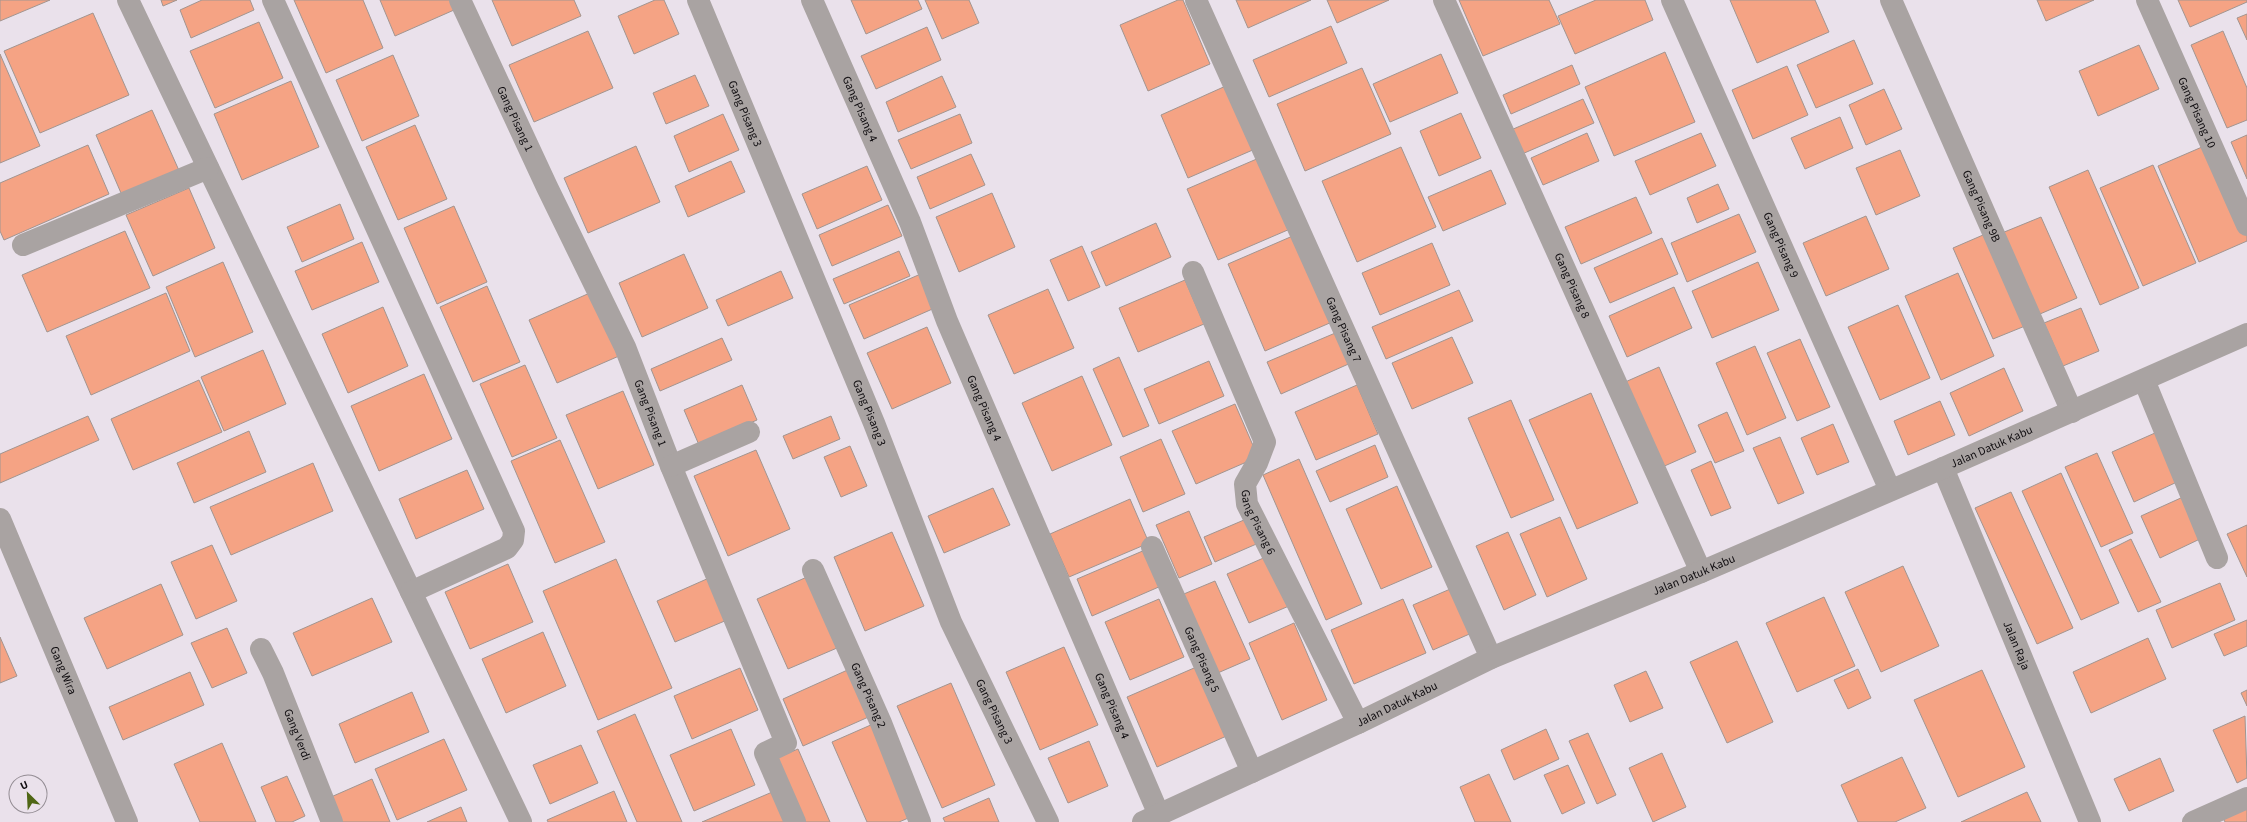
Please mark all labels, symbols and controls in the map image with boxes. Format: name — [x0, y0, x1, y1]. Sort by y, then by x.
street label: Gang Pisang 4 — [838, 73, 882, 145]
street label: Gang Pisang 10 — [2173, 74, 2220, 151]
street label: Gang Pisang 3 — [723, 78, 766, 150]
street label: Gang Pisang 1 — [492, 83, 537, 155]
street label: Gang Pisang 9B — [1958, 167, 2004, 245]
street label: Gang Pisang 9 — [1758, 209, 1803, 281]
street label: Gang Pisang 8 — [1550, 250, 1594, 321]
street label: Gang Pisang 7 — [1321, 294, 1365, 365]
street label: Gang Pisang 4 — [962, 372, 1006, 444]
street label: Gang Pisang 1 — [629, 377, 671, 449]
street label: Gang Pisang 3 — [848, 377, 890, 449]
street label: Jalan Datuk Kabu — [1948, 422, 2035, 473]
street label: Gang Pisang 6 — [1237, 489, 1279, 558]
street label: Jalan Datuk Kabu — [1650, 550, 1738, 600]
street label: Jalan Raja — [1998, 618, 2034, 673]
street label: Gang Pisang 5 — [1179, 624, 1224, 695]
street label: Gang Wira — [45, 644, 81, 697]
street label: Gang Pisang 2 — [846, 660, 890, 731]
street label: Gang Pisang 4 — [1090, 670, 1133, 742]
street label: Gang Pisang 3 — [971, 676, 1017, 747]
street label: Jalan Datuk Kabu — [1354, 677, 1441, 731]
street label: Gang Verdi — [279, 706, 315, 763]
north arrow — [8, 774, 48, 814]
text: U — [18, 777, 31, 794]

